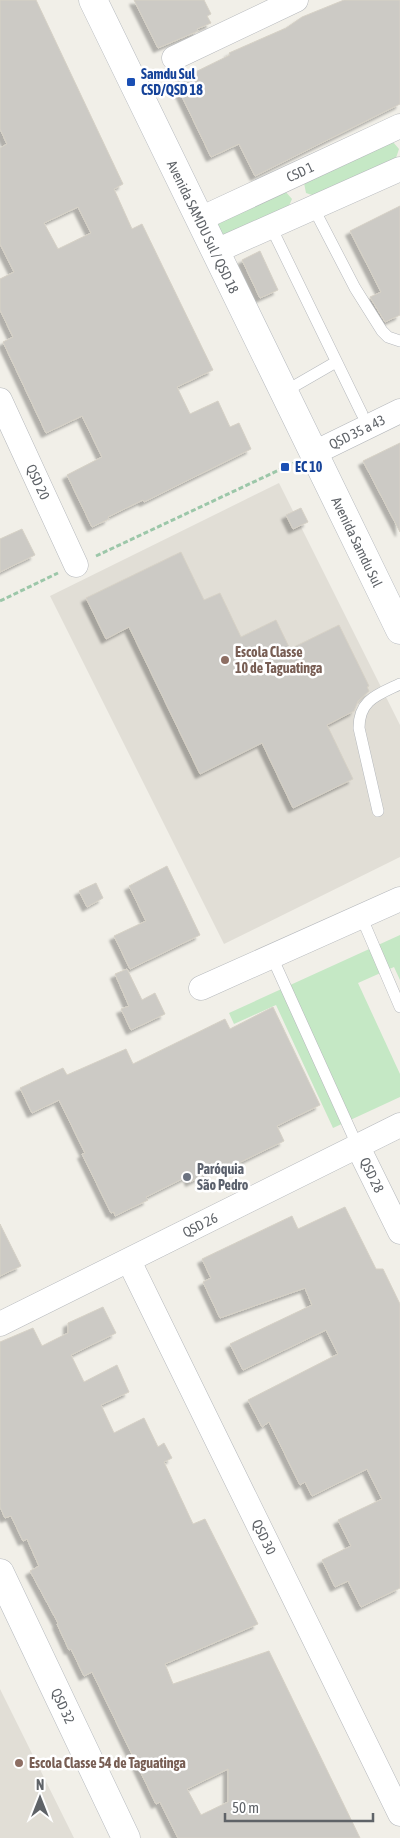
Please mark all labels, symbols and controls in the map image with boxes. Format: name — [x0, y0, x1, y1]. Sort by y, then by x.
place label: Samdu Sul CSD/QSD 18 — [141, 66, 203, 98]
marker: Samdu Sul CSD/QSD 18 — [125, 76, 137, 88]
street label: Avenida SAMDU Sul / QSD 18 — [164, 158, 242, 296]
street label: CSD 1 — [284, 159, 316, 185]
street label: QSD 35 a 43 — [326, 412, 388, 452]
place label: EC 10 — [295, 459, 323, 475]
marker: EC 10 — [279, 461, 291, 473]
street label: QSD 20 — [23, 462, 53, 503]
street label: Avenida Samdu Sul — [328, 494, 386, 590]
place label: Escola Classe 10 de Taguatinga — [235, 644, 323, 676]
marker: Escola Classe 10 de Taguatinga — [219, 654, 231, 666]
street label: QSD 28 — [357, 1155, 387, 1195]
place label: Paróquia São Pedro — [197, 1161, 249, 1193]
marker: Paróquia São Pedro — [181, 1171, 193, 1183]
street label: QSD 26 — [180, 1209, 220, 1241]
street label: QSD 30 — [249, 1517, 279, 1557]
street label: QSD 32 — [48, 1686, 78, 1726]
place label: Escola Classe 54 de Taguatinga — [29, 1755, 186, 1771]
marker: Escola Classe 54 de Taguatinga — [13, 1757, 25, 1769]
north arrow — [15, 1773, 65, 1823]
text: N — [36, 1777, 44, 1793]
scale bar — [225, 1790, 372, 1822]
text: 50 m — [232, 1799, 259, 1816]

